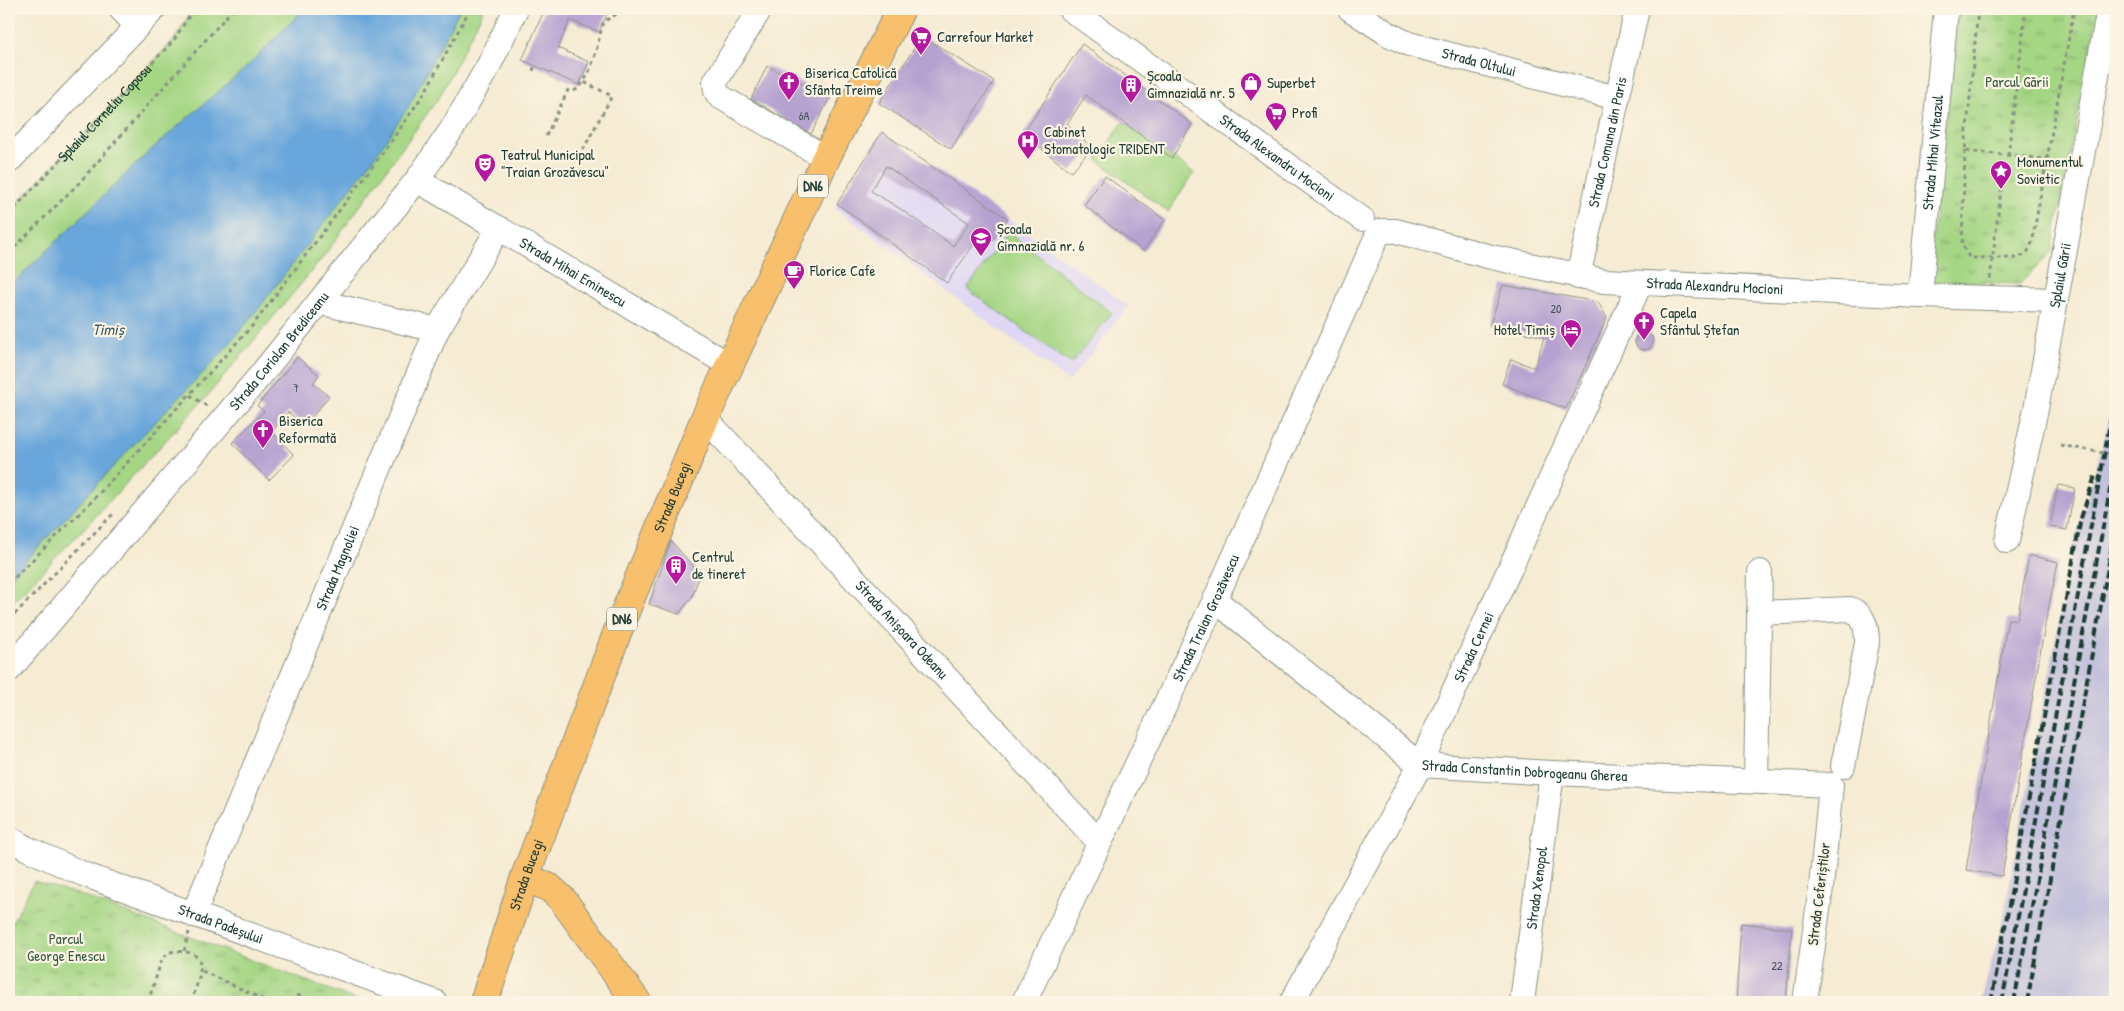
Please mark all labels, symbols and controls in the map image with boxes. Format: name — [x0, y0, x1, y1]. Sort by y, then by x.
supermarket icon: Carrefour Market — [909, 25, 933, 56]
place label: Carrefour Market — [937, 26, 1034, 47]
street label: Strada Oltului — [1440, 42, 1518, 81]
street label: Splaiul Corneliu Coposu — [53, 59, 156, 167]
place label: Biserica Catolică Sfânta Treime — [805, 62, 896, 100]
place label: Școala Gimnazială nr. 5 — [1147, 65, 1236, 103]
church icon: Biserica Catolică Sfânta Treime — [777, 70, 801, 101]
shop icon: Superbet — [1239, 71, 1263, 102]
park label: Parcul Gării — [1985, 71, 2049, 92]
place label: Superbet — [1267, 72, 1316, 93]
building icon: Școala Gimnazială nr. 5 — [1119, 73, 1143, 104]
street label: Strada Comuna din Paris — [1583, 75, 1632, 209]
street label: Strada Mihai Viteazul — [1917, 94, 1948, 211]
supermarket icon: Profi — [1264, 101, 1288, 132]
place label: Profi — [1292, 102, 1317, 123]
house number: 6A — [799, 107, 809, 124]
street label: Strada Alexandru Mocioni — [1216, 109, 1339, 206]
place label: Cabinet Stomatologic TRIDENT — [1044, 121, 1166, 159]
hospital icon: Cabinet Stomatologic TRIDENT — [1016, 129, 1040, 160]
place label: Teatrul Municipal "Traian Grozăvescu" — [501, 144, 609, 182]
place label: Monumentul Sovietic — [2017, 151, 2083, 189]
theatre icon: Teatrul Municipal "Traian Grozăvescu" — [473, 152, 497, 183]
place icon: Monumentul Sovietic — [1989, 159, 2013, 190]
road number: DN6 — [798, 175, 828, 198]
place label: Școala Gimnazială nr. 6 — [997, 218, 1085, 256]
school or university icon: Școala Gimnazială nr. 6 — [969, 226, 993, 257]
street label: Strada Mihai Eminescu — [516, 232, 630, 312]
street label: Splaiul Gării — [2044, 241, 2076, 309]
cafe icon: Florice Cafe — [782, 259, 806, 290]
place label: Florice Cafe — [809, 260, 876, 281]
street label: Strada Alexandru Mocioni — [1646, 272, 1784, 300]
street label: Strada Coriolan Brediceanu — [224, 287, 334, 415]
house number: 20 — [1551, 300, 1562, 317]
place label: Capela Sfântul Ștefan — [1660, 302, 1740, 340]
church icon: Capela Sfântul Ștefan — [1632, 310, 1656, 341]
water label: Timiș — [92, 318, 126, 340]
hotel icon: Hotel Timiș — [1559, 318, 1583, 349]
place label: Hotel Timiș — [1494, 319, 1555, 340]
house number: 7 — [293, 379, 299, 396]
place label: Biserica Reformată — [279, 410, 336, 448]
church icon: Biserica Reformată — [251, 418, 275, 449]
street label: Strada Bucegi — [648, 459, 696, 535]
street label: Strada Magnoliei — [310, 522, 364, 613]
place label: Centrul de tineret — [692, 546, 746, 584]
street label: Strada Traian Grozăvescu — [1167, 551, 1244, 685]
building icon: Centrul de tineret — [664, 554, 688, 585]
street label: Strada Anișoara Odeanu — [851, 575, 953, 683]
road number: DN6 — [607, 608, 637, 630]
street label: Strada Cernei — [1448, 608, 1499, 685]
street label: Strada Constantin Dobrogeanu Gherea — [1421, 754, 1628, 786]
street label: Strada Bucegi — [504, 836, 548, 913]
street label: Strada Ceferiștilor — [1802, 841, 1835, 947]
street label: Strada Xenopol — [1521, 845, 1552, 931]
street label: Strada Padeșului — [176, 899, 266, 949]
park label: Parcul George Enescu — [27, 928, 105, 966]
house number: 22 — [1771, 957, 1783, 974]

